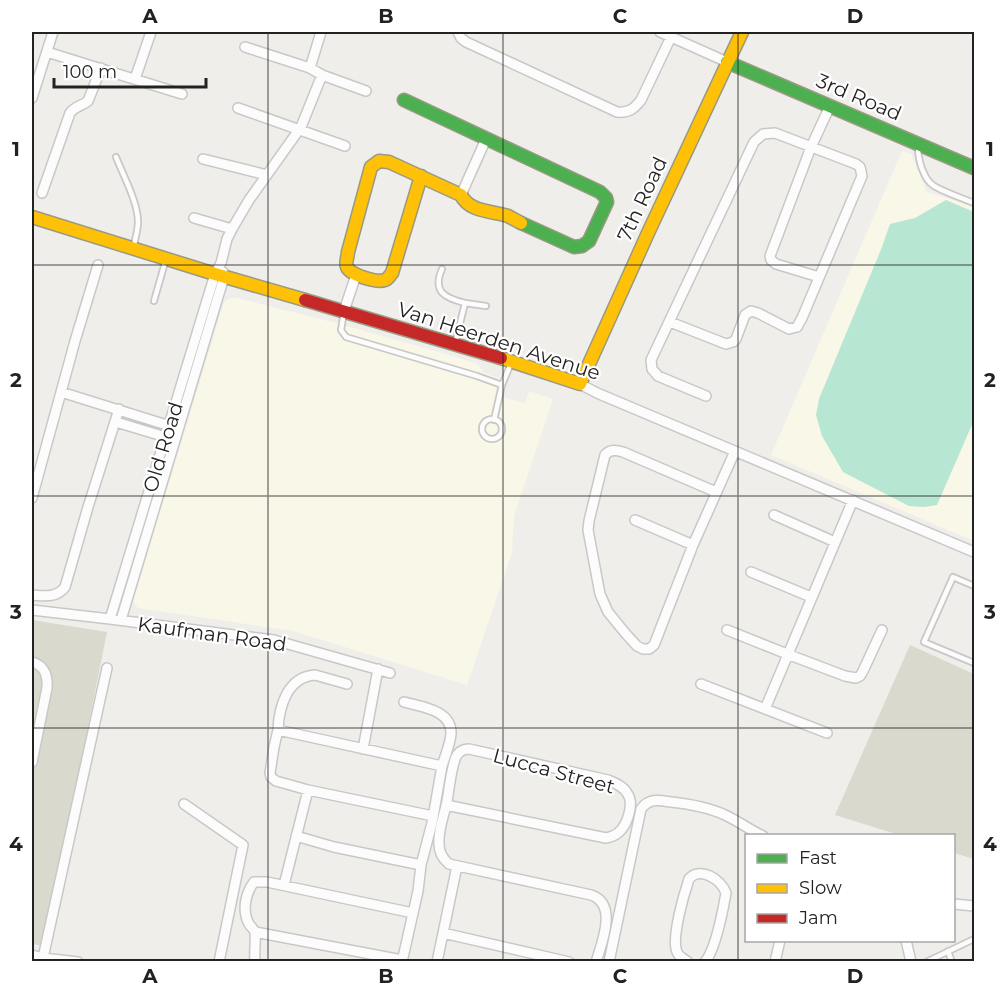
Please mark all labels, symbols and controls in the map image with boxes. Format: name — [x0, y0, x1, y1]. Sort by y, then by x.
text: A — [141, 4, 158, 28]
text: B — [378, 4, 394, 28]
text: C — [613, 4, 628, 28]
text: D — [847, 4, 863, 28]
scale bar — [54, 51, 206, 89]
text: 100 m — [63, 61, 117, 83]
street label: 3rd Road — [813, 68, 905, 126]
text: 1 — [12, 137, 20, 161]
text: 1 — [986, 137, 994, 161]
street label: 7th Road — [612, 153, 672, 245]
street label: Van Heerden Avenue — [395, 297, 603, 385]
text: 2 — [10, 368, 22, 392]
text: 2 — [984, 368, 996, 392]
street label: Old Road — [138, 399, 188, 495]
text: 3 — [9, 600, 22, 624]
text: 3 — [983, 600, 996, 624]
street label: Kaufman Road — [136, 612, 288, 656]
street label: Lucca Street — [491, 743, 617, 799]
text: 4 — [9, 832, 23, 856]
text: 4 — [983, 832, 997, 856]
legend — [745, 834, 955, 942]
text: Fast — [799, 847, 837, 869]
text: Slow — [799, 877, 842, 899]
text: Jam — [798, 907, 838, 929]
text: A — [141, 964, 158, 988]
text: B — [378, 964, 394, 988]
text: C — [613, 964, 628, 988]
text: D — [847, 964, 863, 988]

